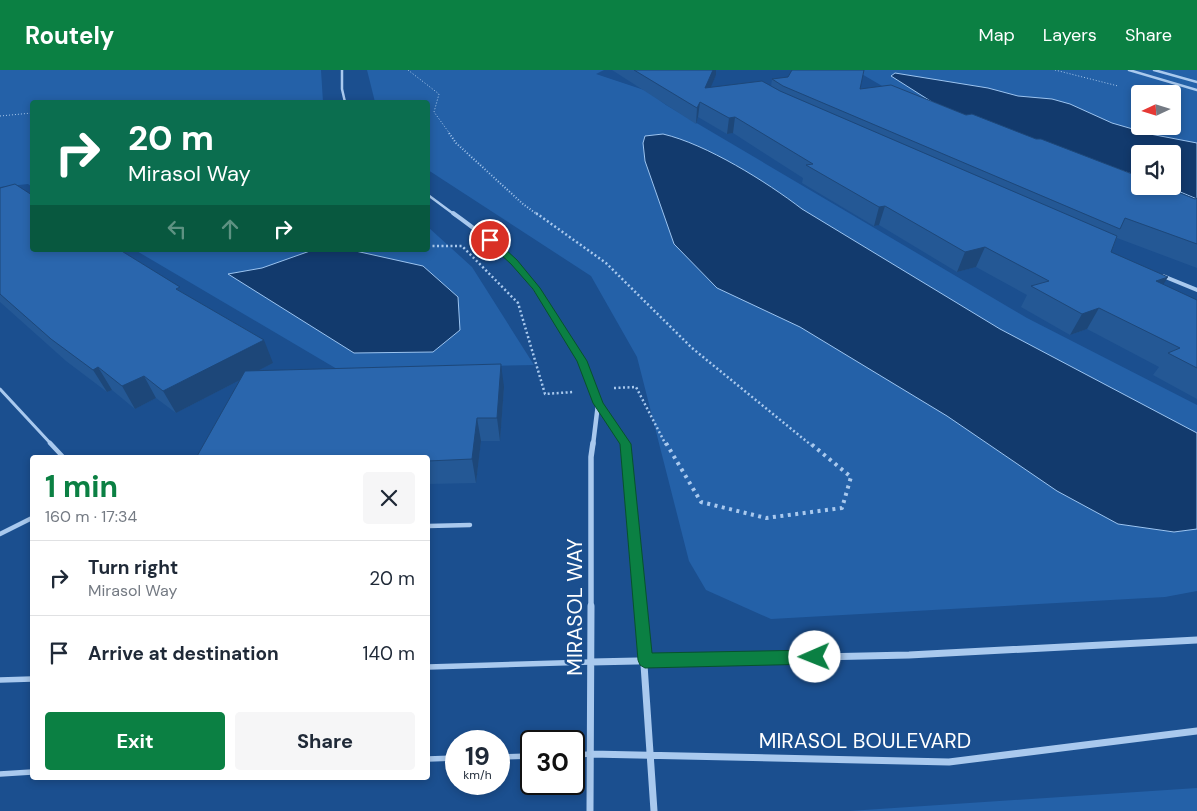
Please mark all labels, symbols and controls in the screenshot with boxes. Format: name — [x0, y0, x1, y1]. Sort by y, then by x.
text: Routely — [25, 20, 114, 51]
text: Map — [979, 23, 1015, 47]
text: Layers — [1043, 23, 1097, 47]
text: Share — [1125, 23, 1172, 47]
north arrow — [1131, 85, 1181, 135]
map controls — [1131, 85, 1181, 195]
text: 20 m — [128, 115, 214, 161]
icon: right — [45, 120, 110, 185]
button: sound — [1131, 145, 1181, 195]
text: Mirasol Way — [128, 159, 251, 188]
icon: left — [163, 215, 191, 243]
icon: ahead — [216, 215, 244, 243]
icon: right — [269, 215, 297, 243]
pin — [469, 219, 511, 261]
icon: arrive — [476, 226, 504, 254]
text: 1 min — [45, 467, 118, 506]
button: close — [363, 472, 415, 524]
text: 160 m · 17:34 — [45, 506, 137, 527]
street label: MIRASOL WAY — [561, 538, 589, 676]
text: Turn right — [88, 555, 178, 580]
icon: right — [45, 564, 73, 592]
text: 20 m — [369, 566, 415, 591]
text: Mirasol Way — [88, 580, 177, 601]
position arrow — [788, 630, 840, 682]
icon: arrive — [45, 639, 73, 667]
text: Arrive at destination — [88, 641, 279, 666]
text: 140 m — [363, 641, 415, 666]
button: Exit — [45, 712, 225, 770]
button: Share — [235, 712, 415, 770]
street label: MIRASOL BOULEVARD — [759, 727, 971, 755]
speed limit sign: 30 — [520, 730, 585, 795]
text: 19 — [465, 740, 490, 773]
text: km/h — [463, 767, 492, 783]

